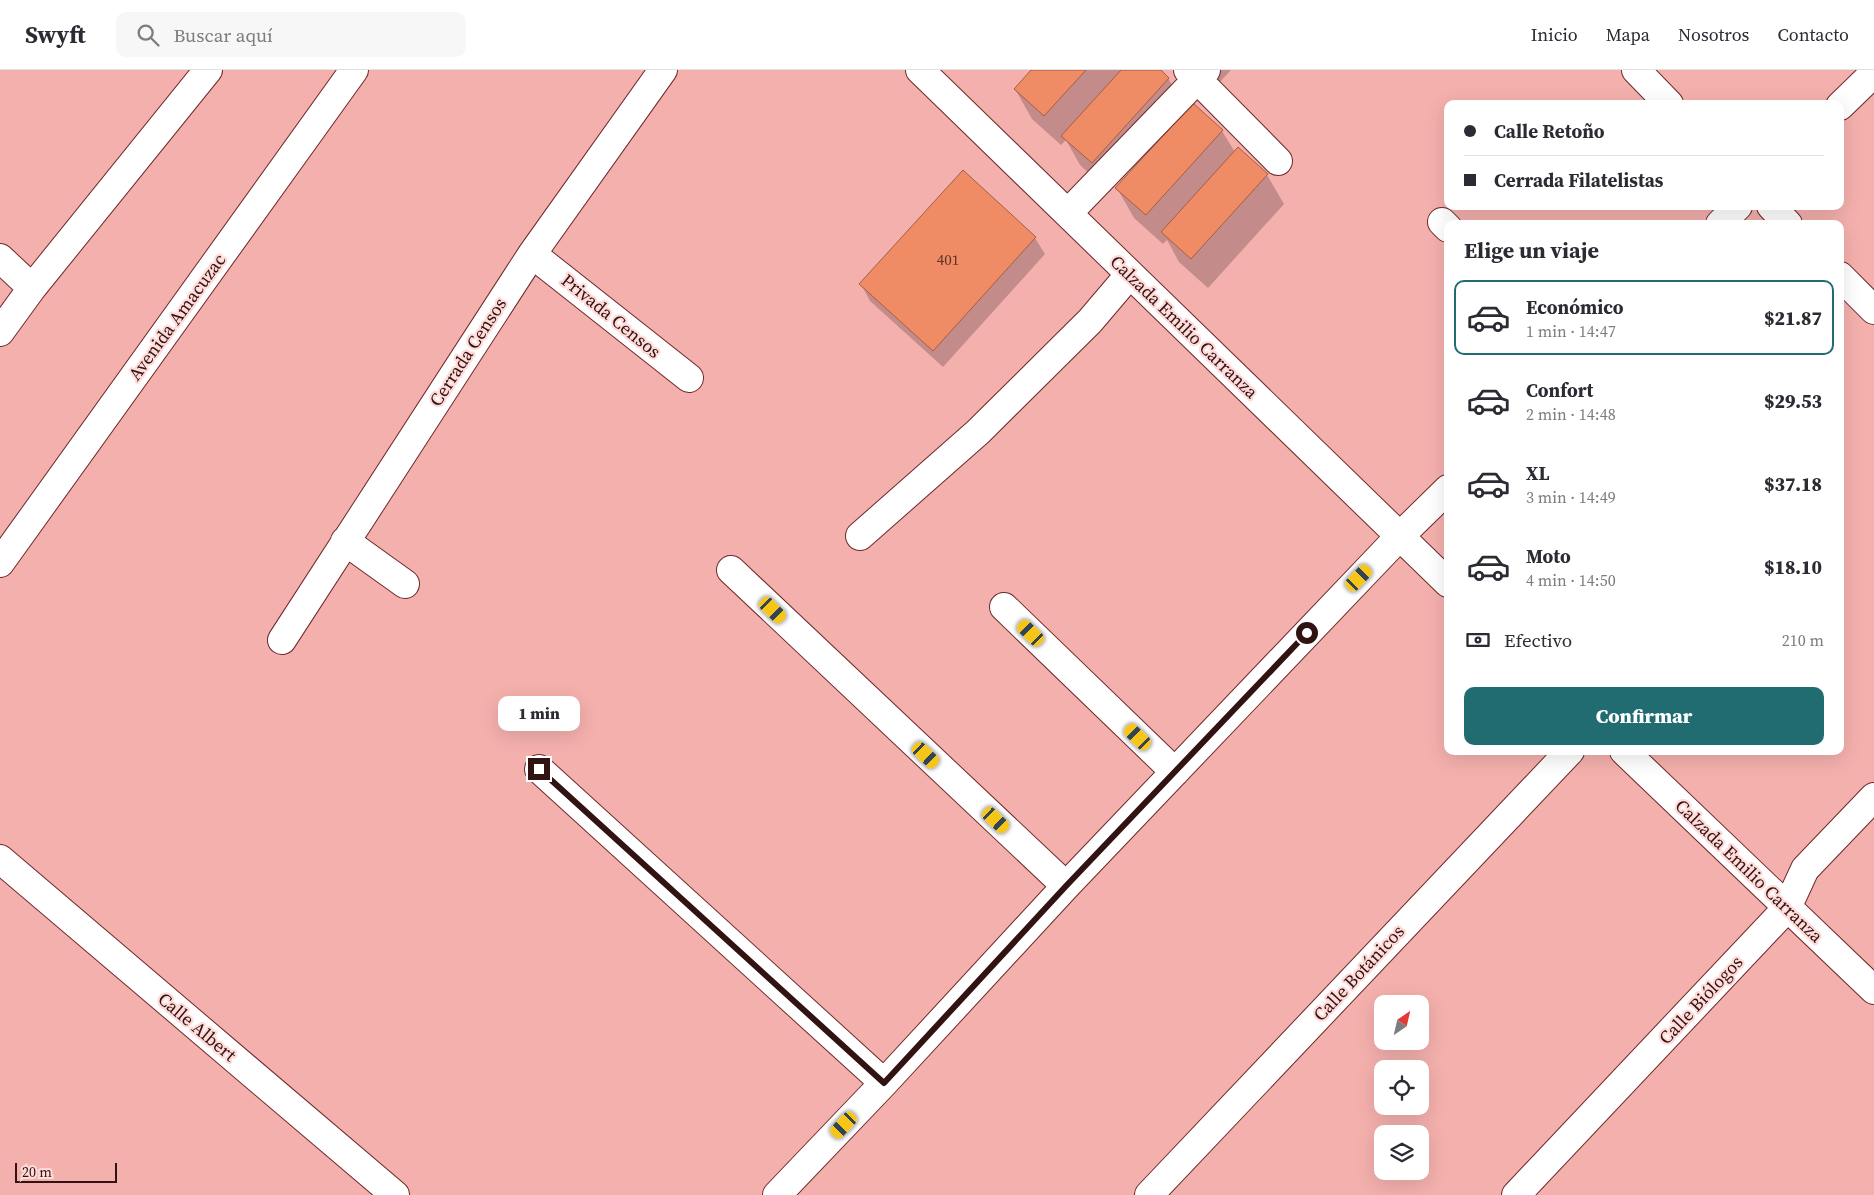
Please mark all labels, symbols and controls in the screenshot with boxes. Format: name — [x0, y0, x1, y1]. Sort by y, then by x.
search box — [116, 12, 466, 57]
text: Swyft — [25, 18, 86, 51]
icon: search — [134, 21, 162, 49]
text: Buscar aquí — [174, 22, 273, 48]
text: Inicio — [1531, 22, 1578, 47]
text: Mapa — [1606, 22, 1650, 47]
text: Nosotros — [1678, 22, 1749, 47]
text: Contacto — [1777, 22, 1849, 47]
text: Calle Retoño — [1494, 118, 1605, 144]
text: Cerrada Filatelistas — [1494, 167, 1664, 193]
text: Elige un viaje — [1464, 235, 1599, 265]
street label: Avenida Amacuzac — [122, 248, 231, 385]
house number: 401 — [937, 249, 959, 270]
street label: Calzada Emilio Carranza — [1105, 249, 1264, 405]
street label: Privada Censos — [556, 268, 667, 364]
street label: Cerrada Censos — [423, 292, 512, 411]
text: Económico — [1526, 294, 1624, 320]
icon: car — [1466, 295, 1511, 340]
text: $21.87 — [1764, 305, 1822, 331]
text: 1 min · 14:47 — [1526, 320, 1616, 342]
text: Confort — [1526, 377, 1593, 403]
icon: car — [1466, 378, 1511, 423]
text: $29.53 — [1764, 388, 1822, 414]
text: 2 min · 14:48 — [1526, 403, 1616, 425]
text: XL — [1526, 460, 1549, 486]
icon: car — [1466, 461, 1511, 506]
text: $37.18 — [1764, 471, 1822, 497]
text: 3 min · 14:49 — [1526, 486, 1616, 508]
text: Moto — [1526, 543, 1571, 569]
icon: car — [1466, 544, 1511, 589]
text: $18.10 — [1764, 554, 1822, 580]
car — [1343, 562, 1374, 594]
text: 4 min · 14:50 — [1526, 569, 1616, 591]
car — [756, 594, 789, 626]
car — [1014, 617, 1047, 649]
route start — [1296, 622, 1318, 644]
icon: cash — [1464, 626, 1492, 654]
text: Efectivo — [1504, 627, 1572, 653]
text: 210 m — [1782, 629, 1824, 651]
button: Confirmar — [1464, 687, 1824, 745]
callout: 1 min — [498, 696, 580, 732]
text: 1 min — [518, 702, 560, 724]
car — [1122, 721, 1154, 753]
car — [909, 739, 942, 771]
route end — [528, 758, 550, 780]
street label: Calzada Emilio Carranza — [1670, 793, 1829, 949]
car — [979, 804, 1012, 836]
street label: Calle Botánicos — [1307, 919, 1410, 1026]
street label: Calle Biólogos — [1653, 950, 1748, 1050]
street label: Calle Albert — [153, 986, 242, 1067]
north arrow — [1374, 995, 1429, 1050]
map controls — [1374, 995, 1429, 1180]
button: locate — [1374, 1060, 1429, 1115]
car — [828, 1109, 859, 1141]
button: layers — [1374, 1125, 1429, 1180]
scale bar — [15, 1160, 118, 1183]
text: 20 m — [22, 1162, 52, 1182]

